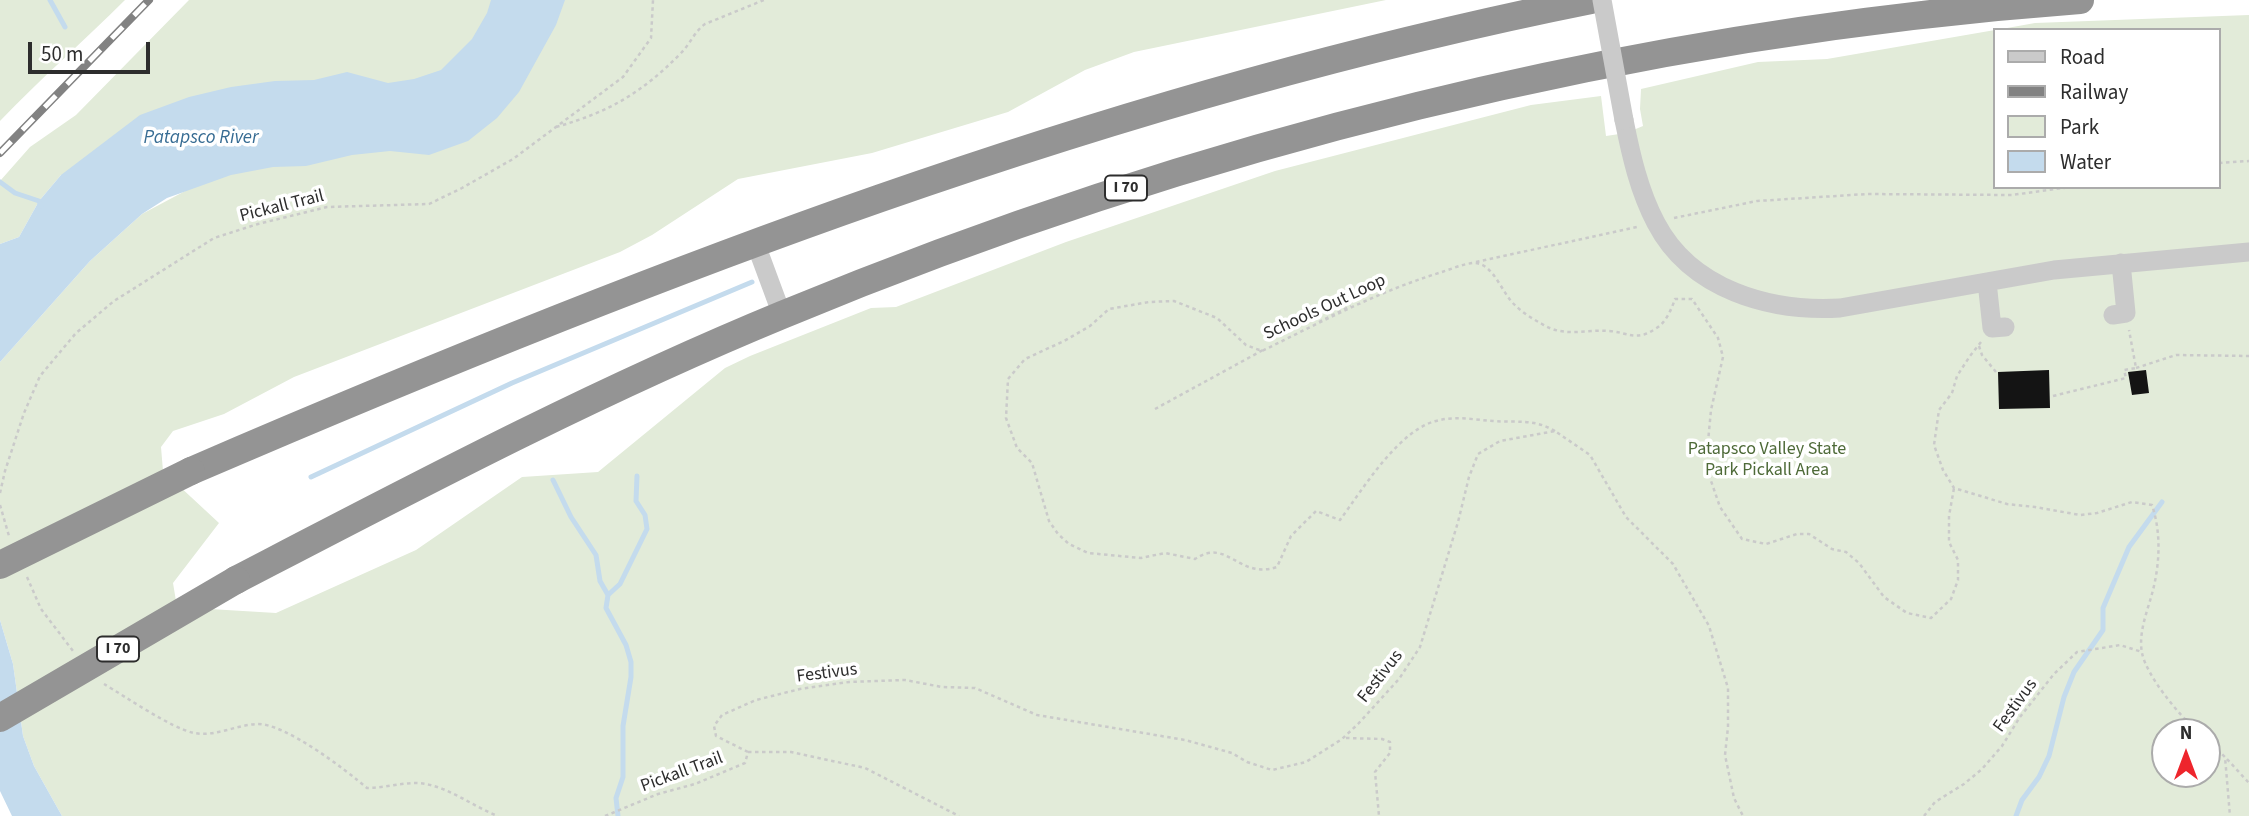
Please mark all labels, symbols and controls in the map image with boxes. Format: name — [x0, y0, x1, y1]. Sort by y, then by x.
scale bar — [32, 28, 154, 72]
legend — [1994, 28, 2221, 189]
text: 50 m — [41, 39, 83, 69]
text: Road — [2060, 42, 2105, 72]
text: Railway — [2060, 77, 2128, 107]
text: Park — [2060, 112, 2099, 142]
water label: Patapsco River — [144, 128, 258, 150]
text: Water — [2060, 147, 2111, 177]
road number: I 70 — [1105, 176, 1147, 200]
street label: Pickall Trail — [238, 186, 326, 228]
street label: Schools Out Loop — [1260, 270, 1390, 346]
park label: Patapsco Valley State Park Pickall Area — [1688, 439, 1846, 482]
road number: I 70 — [97, 636, 139, 662]
street label: Festivus — [1354, 646, 1408, 708]
street label: Festivus — [795, 660, 859, 688]
street label: Festivus — [1989, 675, 2043, 737]
north arrow — [2151, 718, 2221, 788]
text: N — [2180, 720, 2192, 747]
street label: Pickall Trail — [638, 748, 726, 798]

